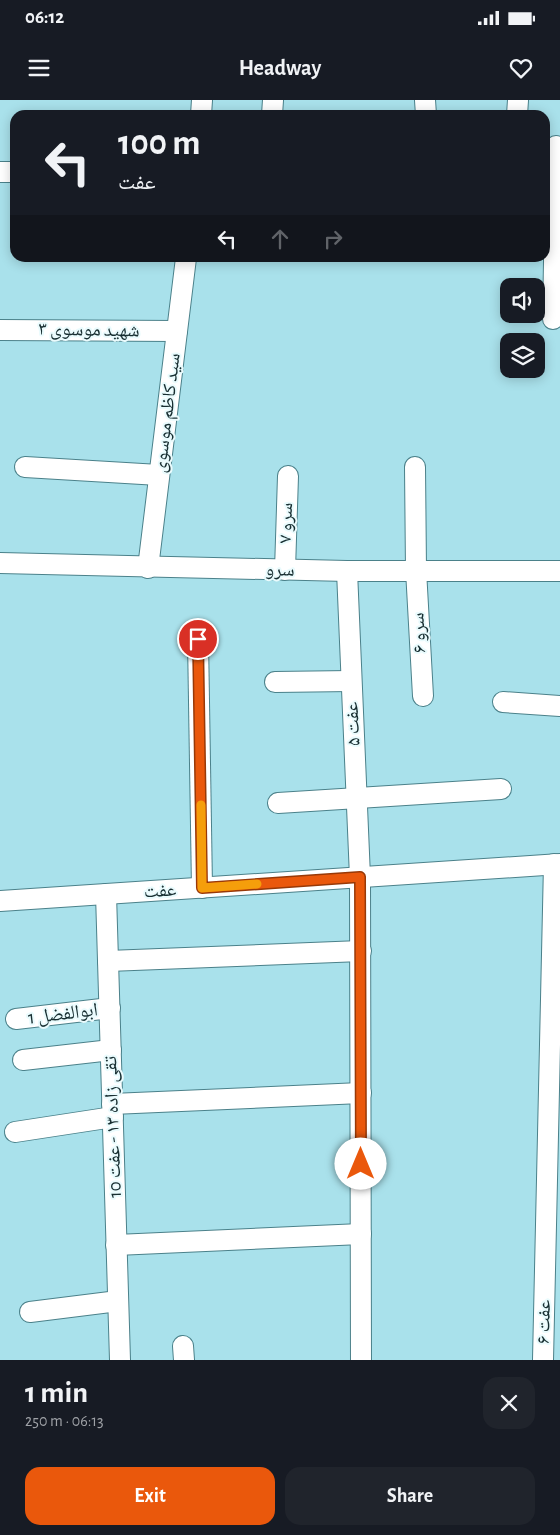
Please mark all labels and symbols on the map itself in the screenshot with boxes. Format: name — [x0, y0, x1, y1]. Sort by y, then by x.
street label: شهید موسوی ۳ — [38, 320, 140, 341]
street label: سید کاظم موسوی — [150, 352, 186, 474]
street label: سرو ۷ — [276, 502, 297, 544]
street label: سرو — [265, 560, 295, 581]
street label: سرو ۶ — [408, 612, 431, 654]
pin — [177, 618, 219, 660]
street label: عفت ۵ — [342, 701, 364, 747]
street label: عفت — [143, 880, 177, 902]
street label: ابوالفضل 1 — [27, 1000, 99, 1029]
street label: تقی زاده ۱۳ - عفت 10 — [101, 1055, 126, 1198]
position arrow — [334, 1137, 386, 1189]
street label: عفت ۶ — [534, 1299, 554, 1344]

